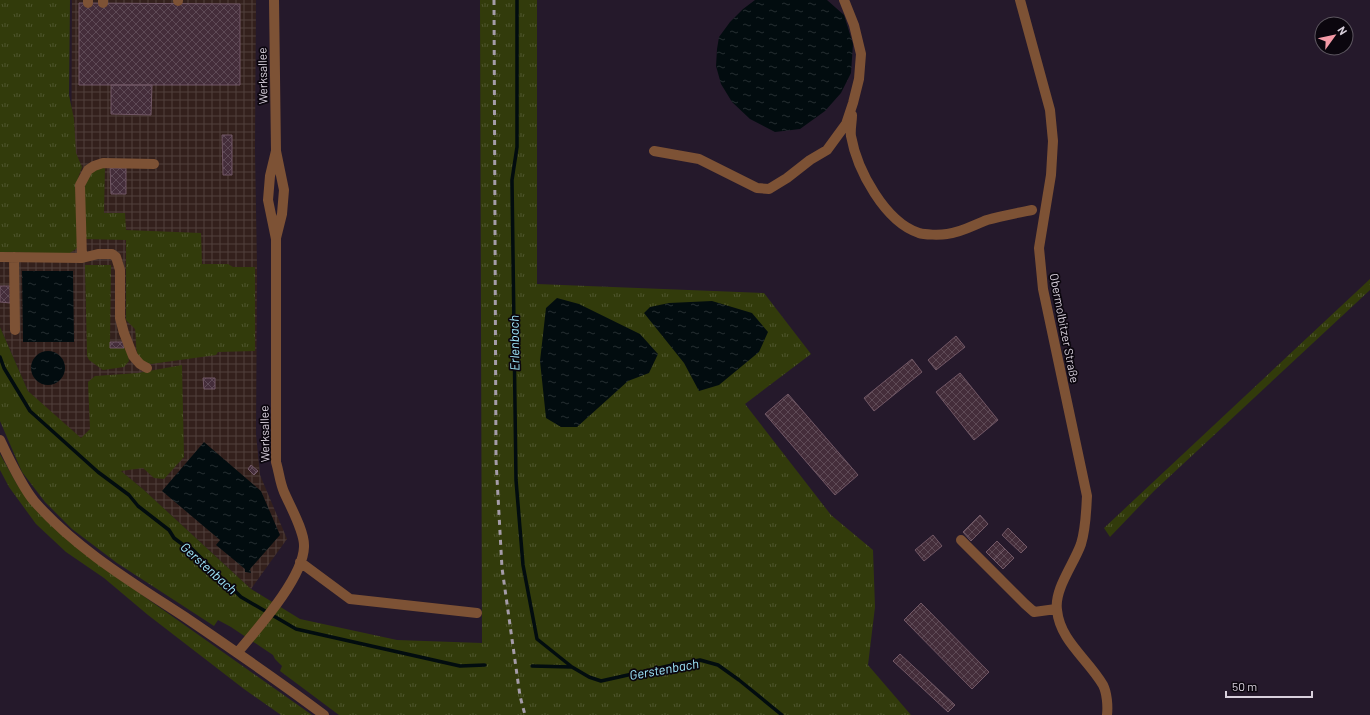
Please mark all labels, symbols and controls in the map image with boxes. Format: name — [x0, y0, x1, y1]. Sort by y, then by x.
north arrow — [1314, 16, 1354, 56]
text: N — [1335, 24, 1350, 37]
street label: Werksallee — [255, 47, 269, 105]
street label: Obermolbitzer Straße — [1048, 272, 1082, 384]
water label: Erlenbach — [506, 315, 522, 371]
street label: Werksallee — [257, 405, 271, 463]
water label: Gerstenbach — [178, 539, 241, 598]
water label: Gerstenbach — [628, 655, 700, 683]
scale bar — [1226, 673, 1312, 699]
text: 50 m — [1232, 679, 1257, 693]

